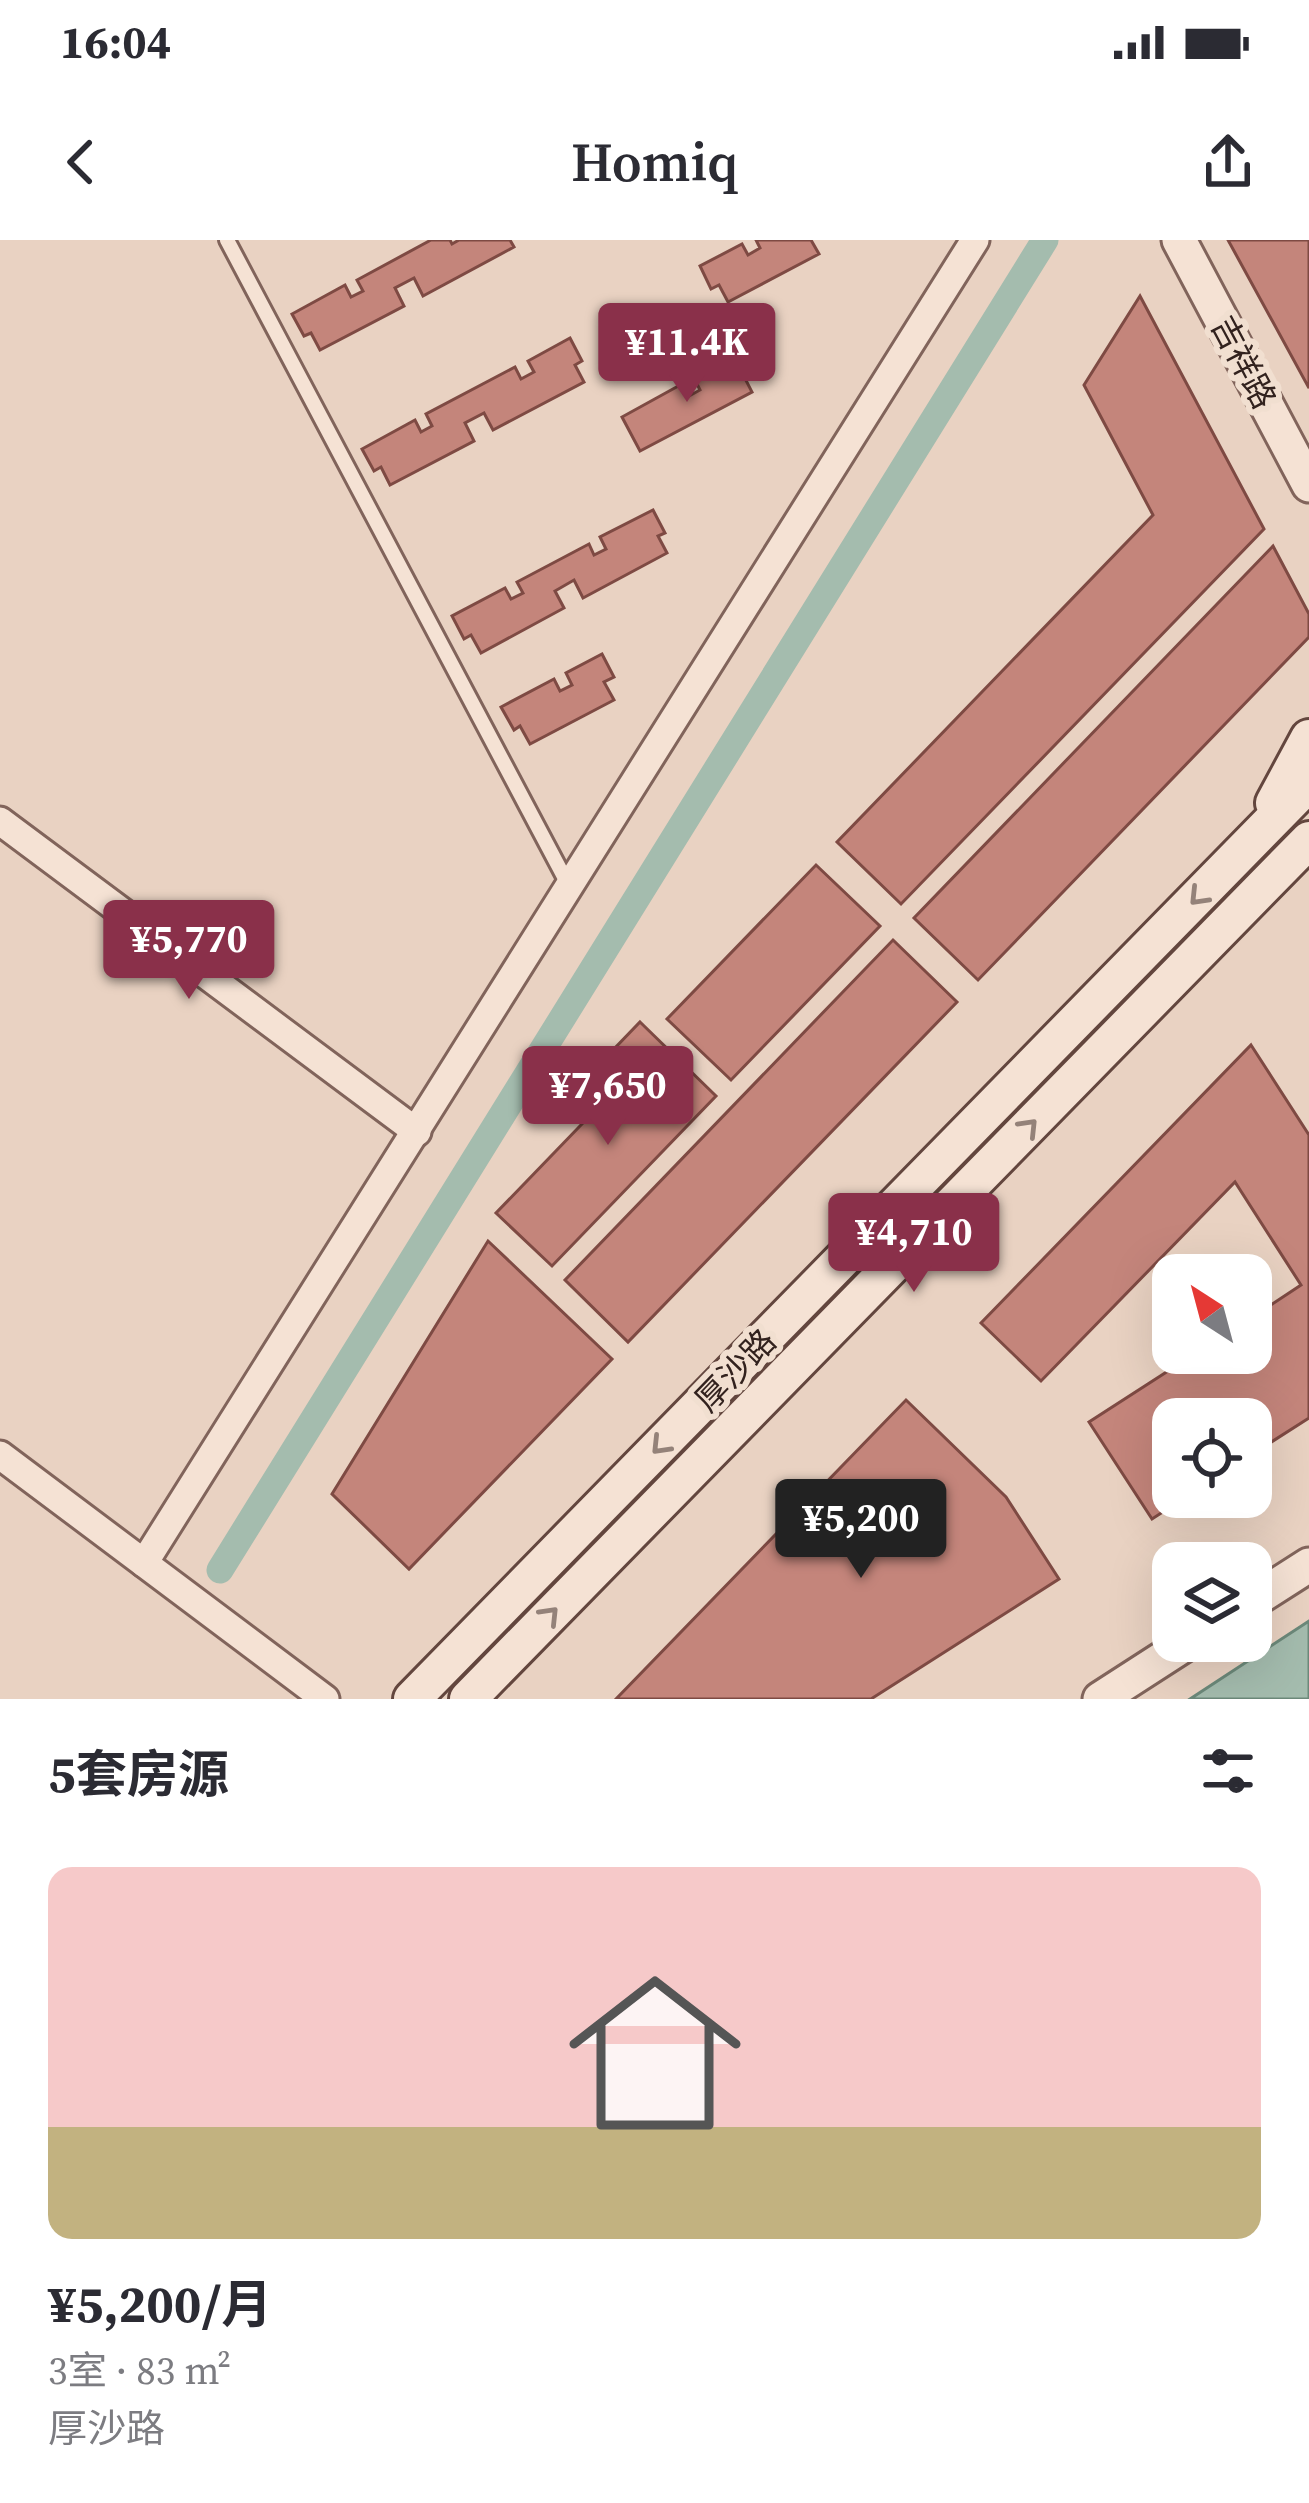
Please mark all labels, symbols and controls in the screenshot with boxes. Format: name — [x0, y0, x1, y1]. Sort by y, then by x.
text: 16:04 — [60, 11, 171, 73]
text: Homiq — [571, 125, 738, 199]
icon: back — [48, 129, 114, 195]
icon: share — [1195, 129, 1261, 195]
pin: ¥11.4K — [589, 303, 785, 405]
street label: 吉祥路 — [1200, 308, 1287, 417]
text: ¥11.4K — [625, 315, 749, 368]
one-way arrow — [1190, 883, 1212, 905]
pin: ¥5,770 — [91, 900, 287, 1002]
text: ¥5,770 — [130, 912, 248, 965]
pin: ¥7,650 — [510, 1046, 706, 1148]
text: ¥7,650 — [549, 1058, 667, 1111]
one-way arrow — [1014, 1119, 1036, 1141]
pin: ¥4,710 — [816, 1193, 1012, 1295]
text: ¥4,710 — [855, 1205, 973, 1258]
north arrow — [1152, 1254, 1272, 1374]
map controls — [1152, 1254, 1272, 1662]
street label: 厚沙路 — [685, 1319, 786, 1422]
button: locate — [1152, 1398, 1272, 1518]
one-way arrow — [653, 1432, 675, 1454]
pin: ¥5,200 — [763, 1479, 959, 1581]
text: ¥5,200 — [802, 1491, 920, 1544]
button: layers — [1152, 1542, 1272, 1662]
one-way arrow — [536, 1607, 558, 1629]
icon: filters — [1195, 1738, 1261, 1804]
text: 5套房源 — [48, 1739, 229, 1809]
icon: home — [547, 1945, 763, 2161]
text: ¥5,200/月 — [48, 2269, 272, 2339]
text: 3室 · 83 m² — [48, 2344, 231, 2397]
text: 厚沙路 — [48, 2402, 165, 2455]

